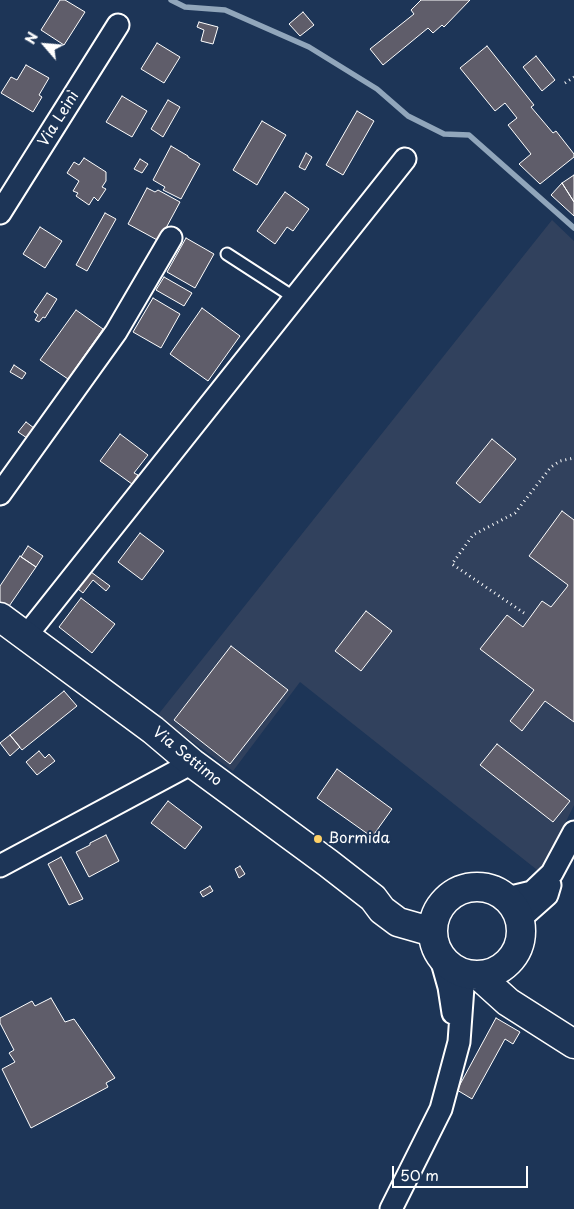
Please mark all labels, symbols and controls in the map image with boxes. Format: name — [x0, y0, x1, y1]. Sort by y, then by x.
north arrow — [20, 20, 70, 70]
text: N — [19, 28, 43, 48]
street label: Via Leinì — [35, 88, 83, 150]
street label: Via Settimo — [149, 724, 225, 790]
place label: Bormida — [328, 830, 390, 848]
marker: Bormida — [312, 833, 324, 845]
scale bar — [394, 1156, 530, 1188]
text: 50 m — [400, 1163, 439, 1186]

